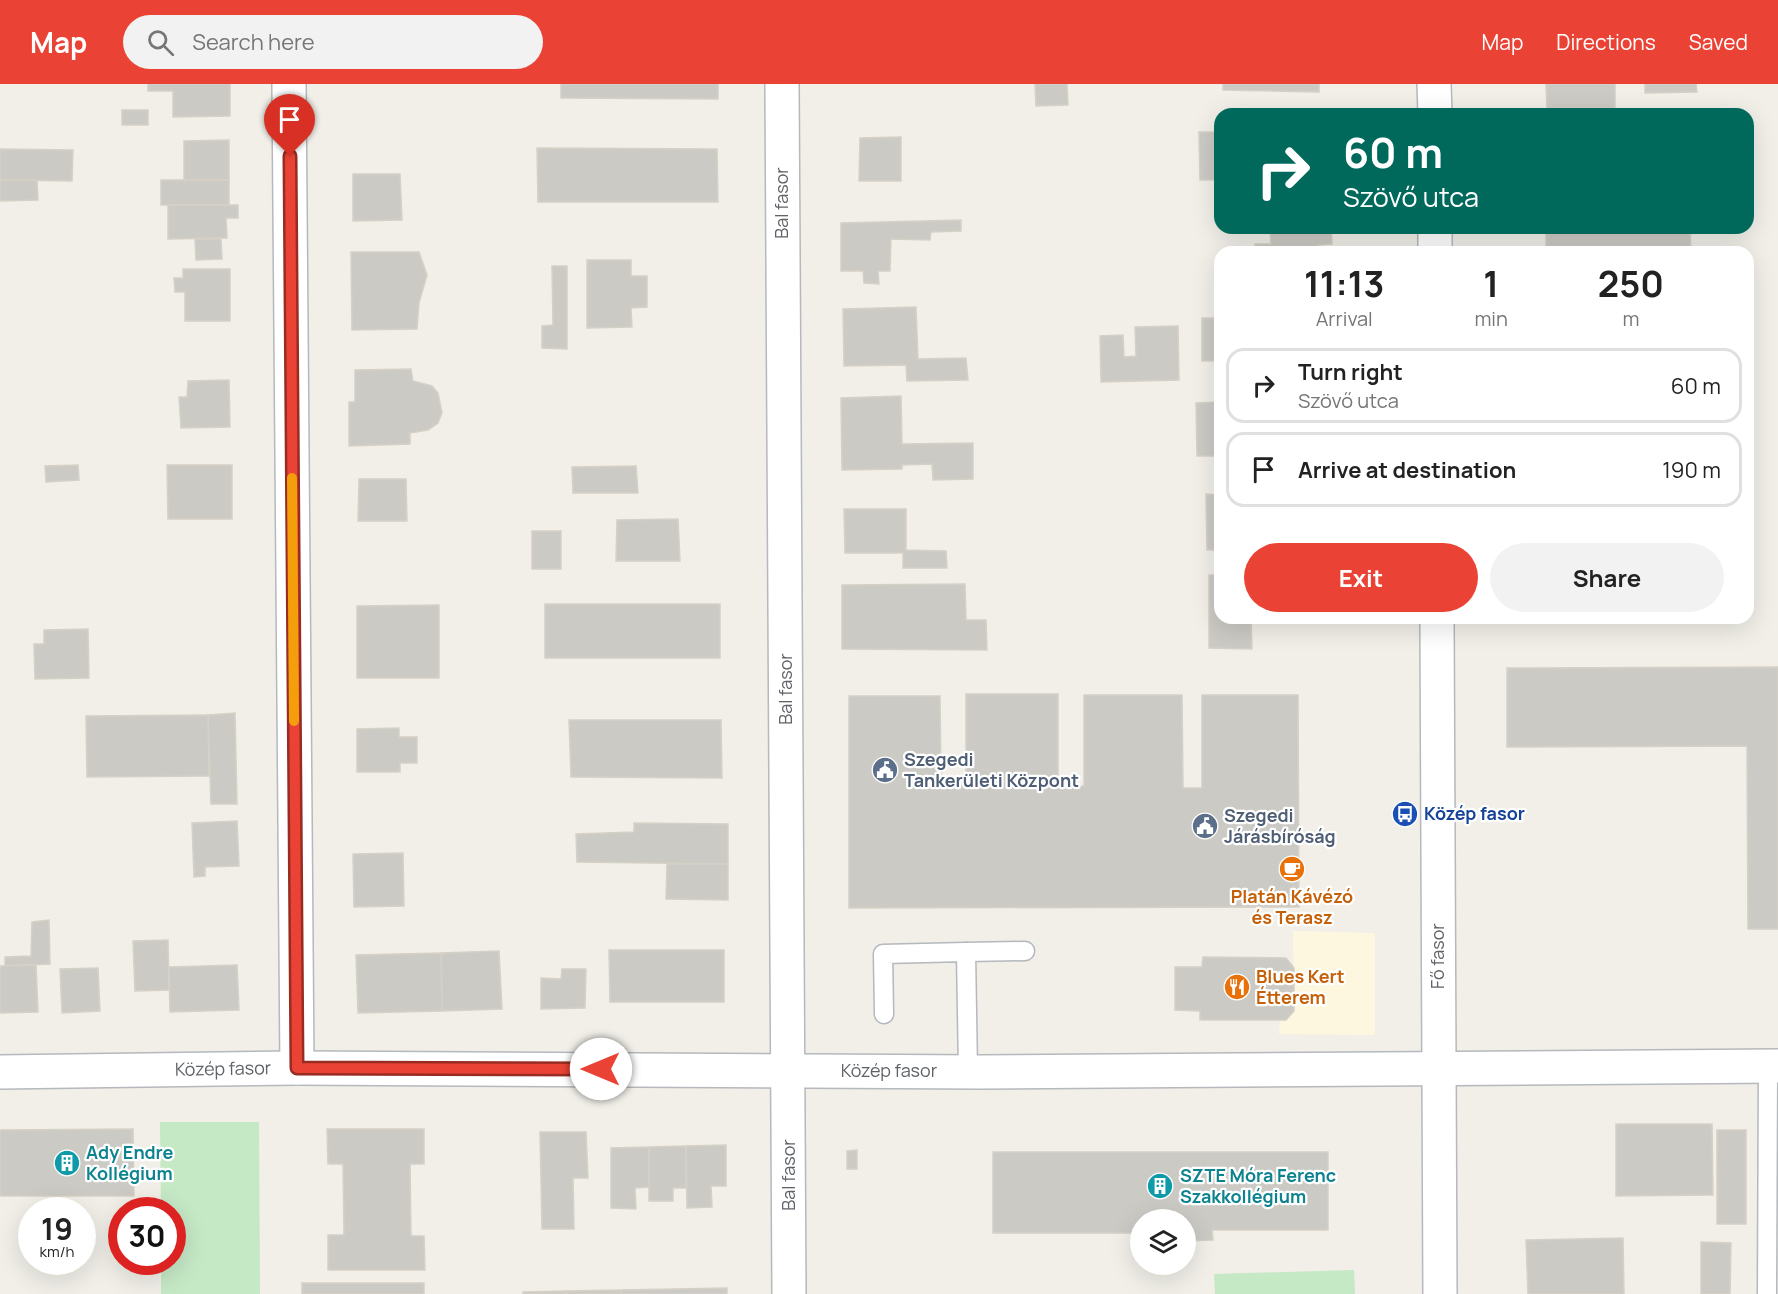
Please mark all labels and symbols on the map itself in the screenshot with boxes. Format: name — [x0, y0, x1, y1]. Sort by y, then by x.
pin — [264, 94, 315, 156]
street label: Bal fasor — [769, 167, 793, 239]
street label: Bal fasor — [773, 653, 797, 725]
place label: Szegedi Tankerületi Központ — [904, 747, 1079, 792]
public building icon: Szegedi Tankerületi Központ — [870, 755, 900, 785]
bus stop icon: Közép fasor — [1390, 799, 1420, 829]
place label: Közép fasor — [1424, 801, 1525, 825]
place label: Szegedi Járásbíróság — [1224, 803, 1336, 848]
public building icon: Szegedi Járásbíróság — [1190, 811, 1220, 841]
cafe icon: Platán Kávézó és Terasz — [1277, 854, 1307, 884]
place label: Platán Kávézó és Terasz — [1231, 884, 1353, 929]
street label: Fő fasor — [1425, 923, 1449, 989]
place label: Blues Kert Étterem — [1256, 964, 1345, 1009]
restaurant icon: Blues Kert Étterem — [1222, 972, 1252, 1002]
position arrow — [569, 1037, 633, 1101]
street label: Közép fasor — [175, 1055, 272, 1081]
street label: Közép fasor — [841, 1058, 938, 1082]
street label: Bal fasor — [776, 1139, 800, 1211]
place label: Ady Endre Kollégium — [86, 1140, 174, 1185]
building icon: Ady Endre Kollégium — [52, 1148, 82, 1178]
place label: SZTE Móra Ferenc Szakkollégium — [1180, 1163, 1336, 1208]
building icon: SZTE Móra Ferenc Szakkollégium — [1145, 1171, 1175, 1201]
speed limit sign: 30 — [108, 1197, 186, 1275]

